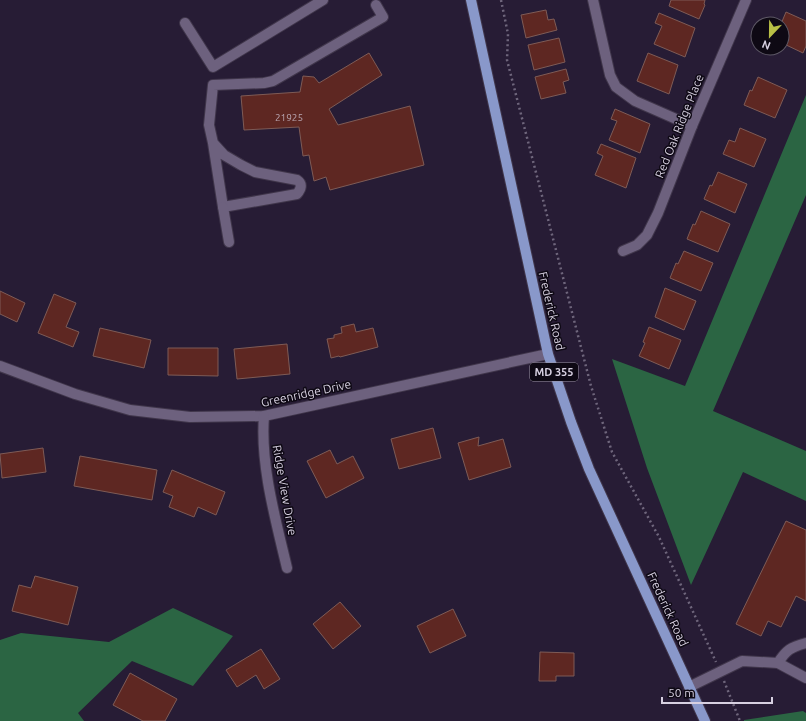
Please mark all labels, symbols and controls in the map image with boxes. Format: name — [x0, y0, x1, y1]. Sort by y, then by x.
north arrow — [750, 16, 790, 56]
text: N — [760, 38, 772, 52]
street label: Red Oak Ridge Place — [652, 72, 706, 180]
house number: 21925 — [275, 112, 303, 123]
street label: Frederick Road — [537, 270, 567, 352]
road number: MD 355 — [530, 363, 578, 381]
street label: Greenridge Drive — [260, 377, 352, 409]
street label: Ridge View Drive — [271, 444, 299, 536]
street label: Frederick Road — [645, 570, 691, 648]
scale bar — [662, 679, 772, 705]
text: 50 m — [668, 686, 695, 699]

